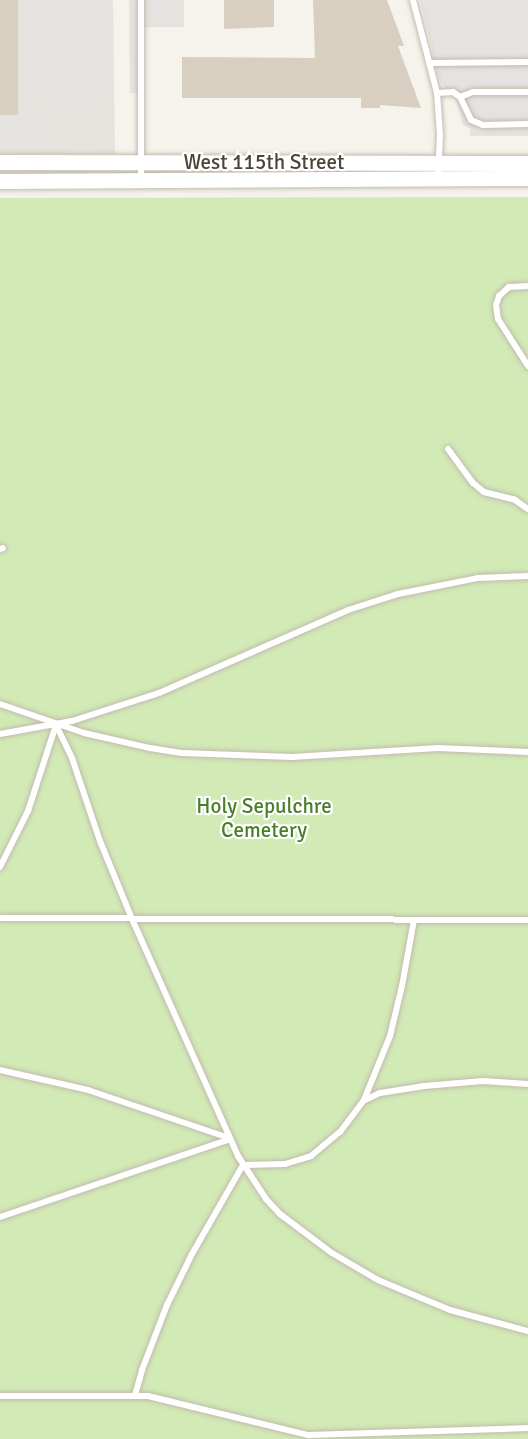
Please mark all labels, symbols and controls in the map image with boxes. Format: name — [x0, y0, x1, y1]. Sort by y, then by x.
street label: West 115th Street — [184, 149, 344, 175]
park label: Holy Sepulchre Cemetery — [196, 793, 332, 843]

